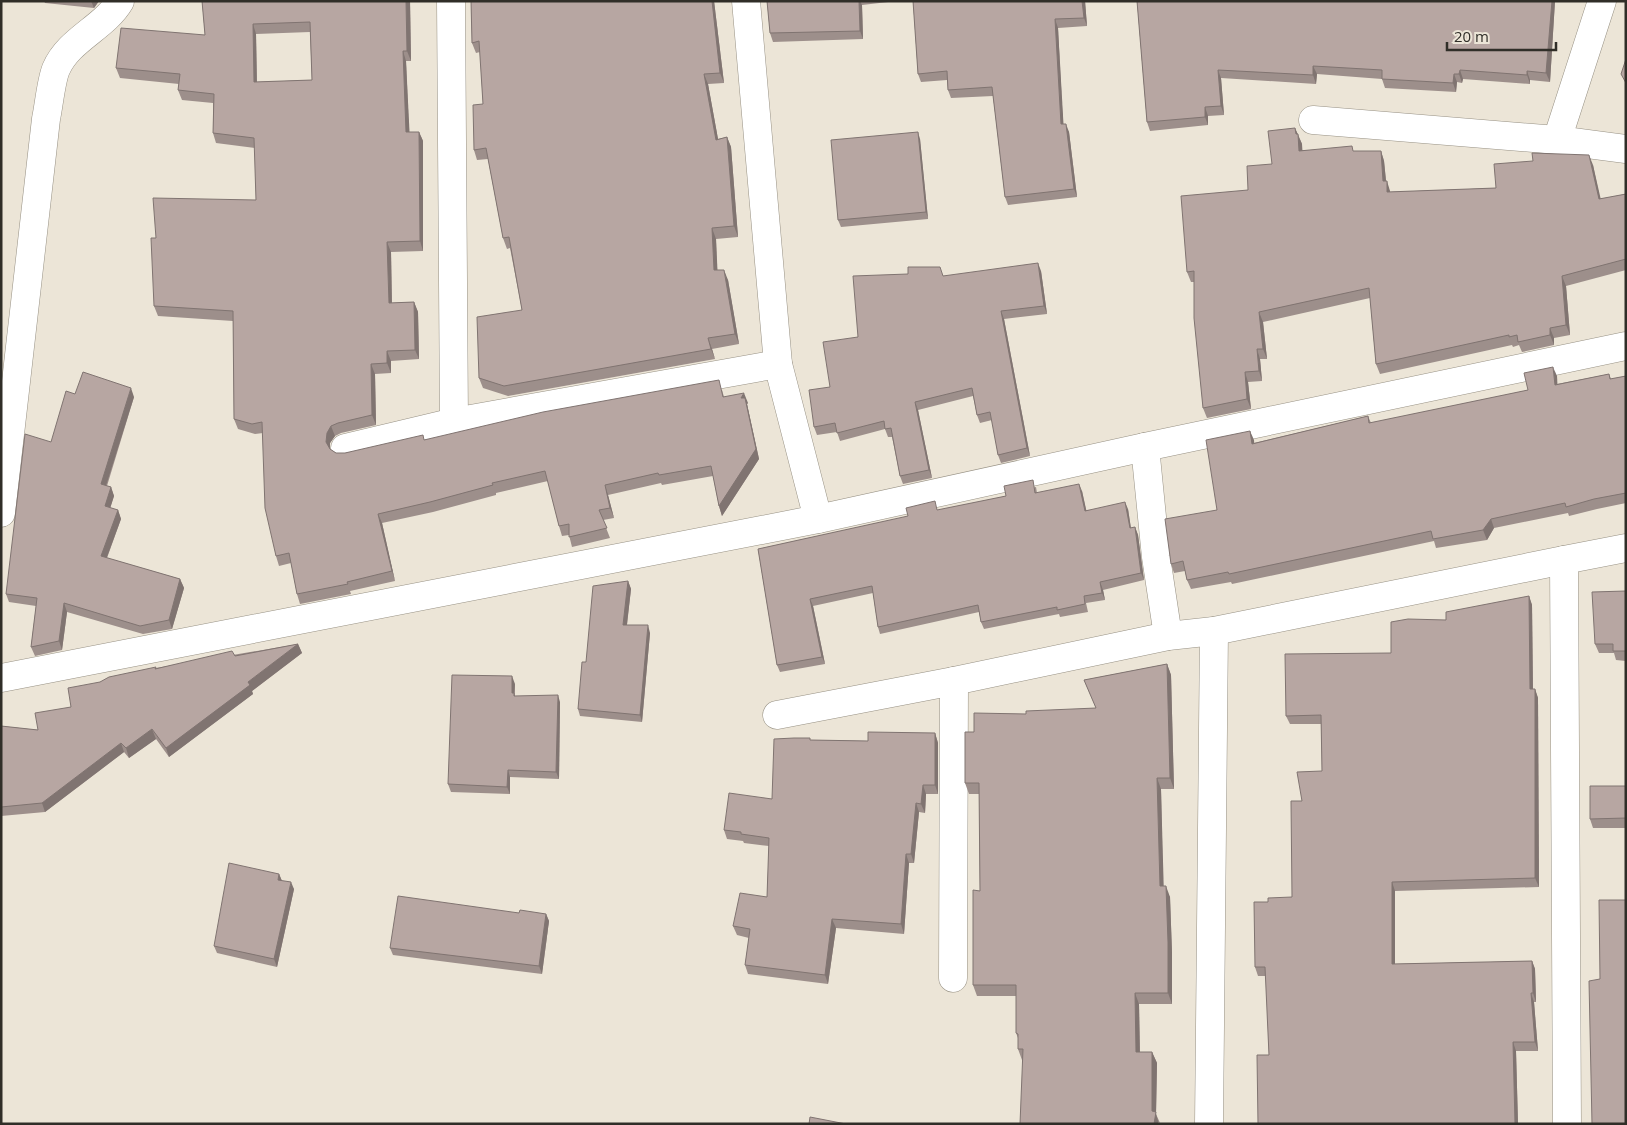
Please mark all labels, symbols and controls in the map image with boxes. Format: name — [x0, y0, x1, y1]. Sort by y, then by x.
scale bar — [1447, 20, 1556, 52]
text: 20 m — [1454, 26, 1489, 46]

